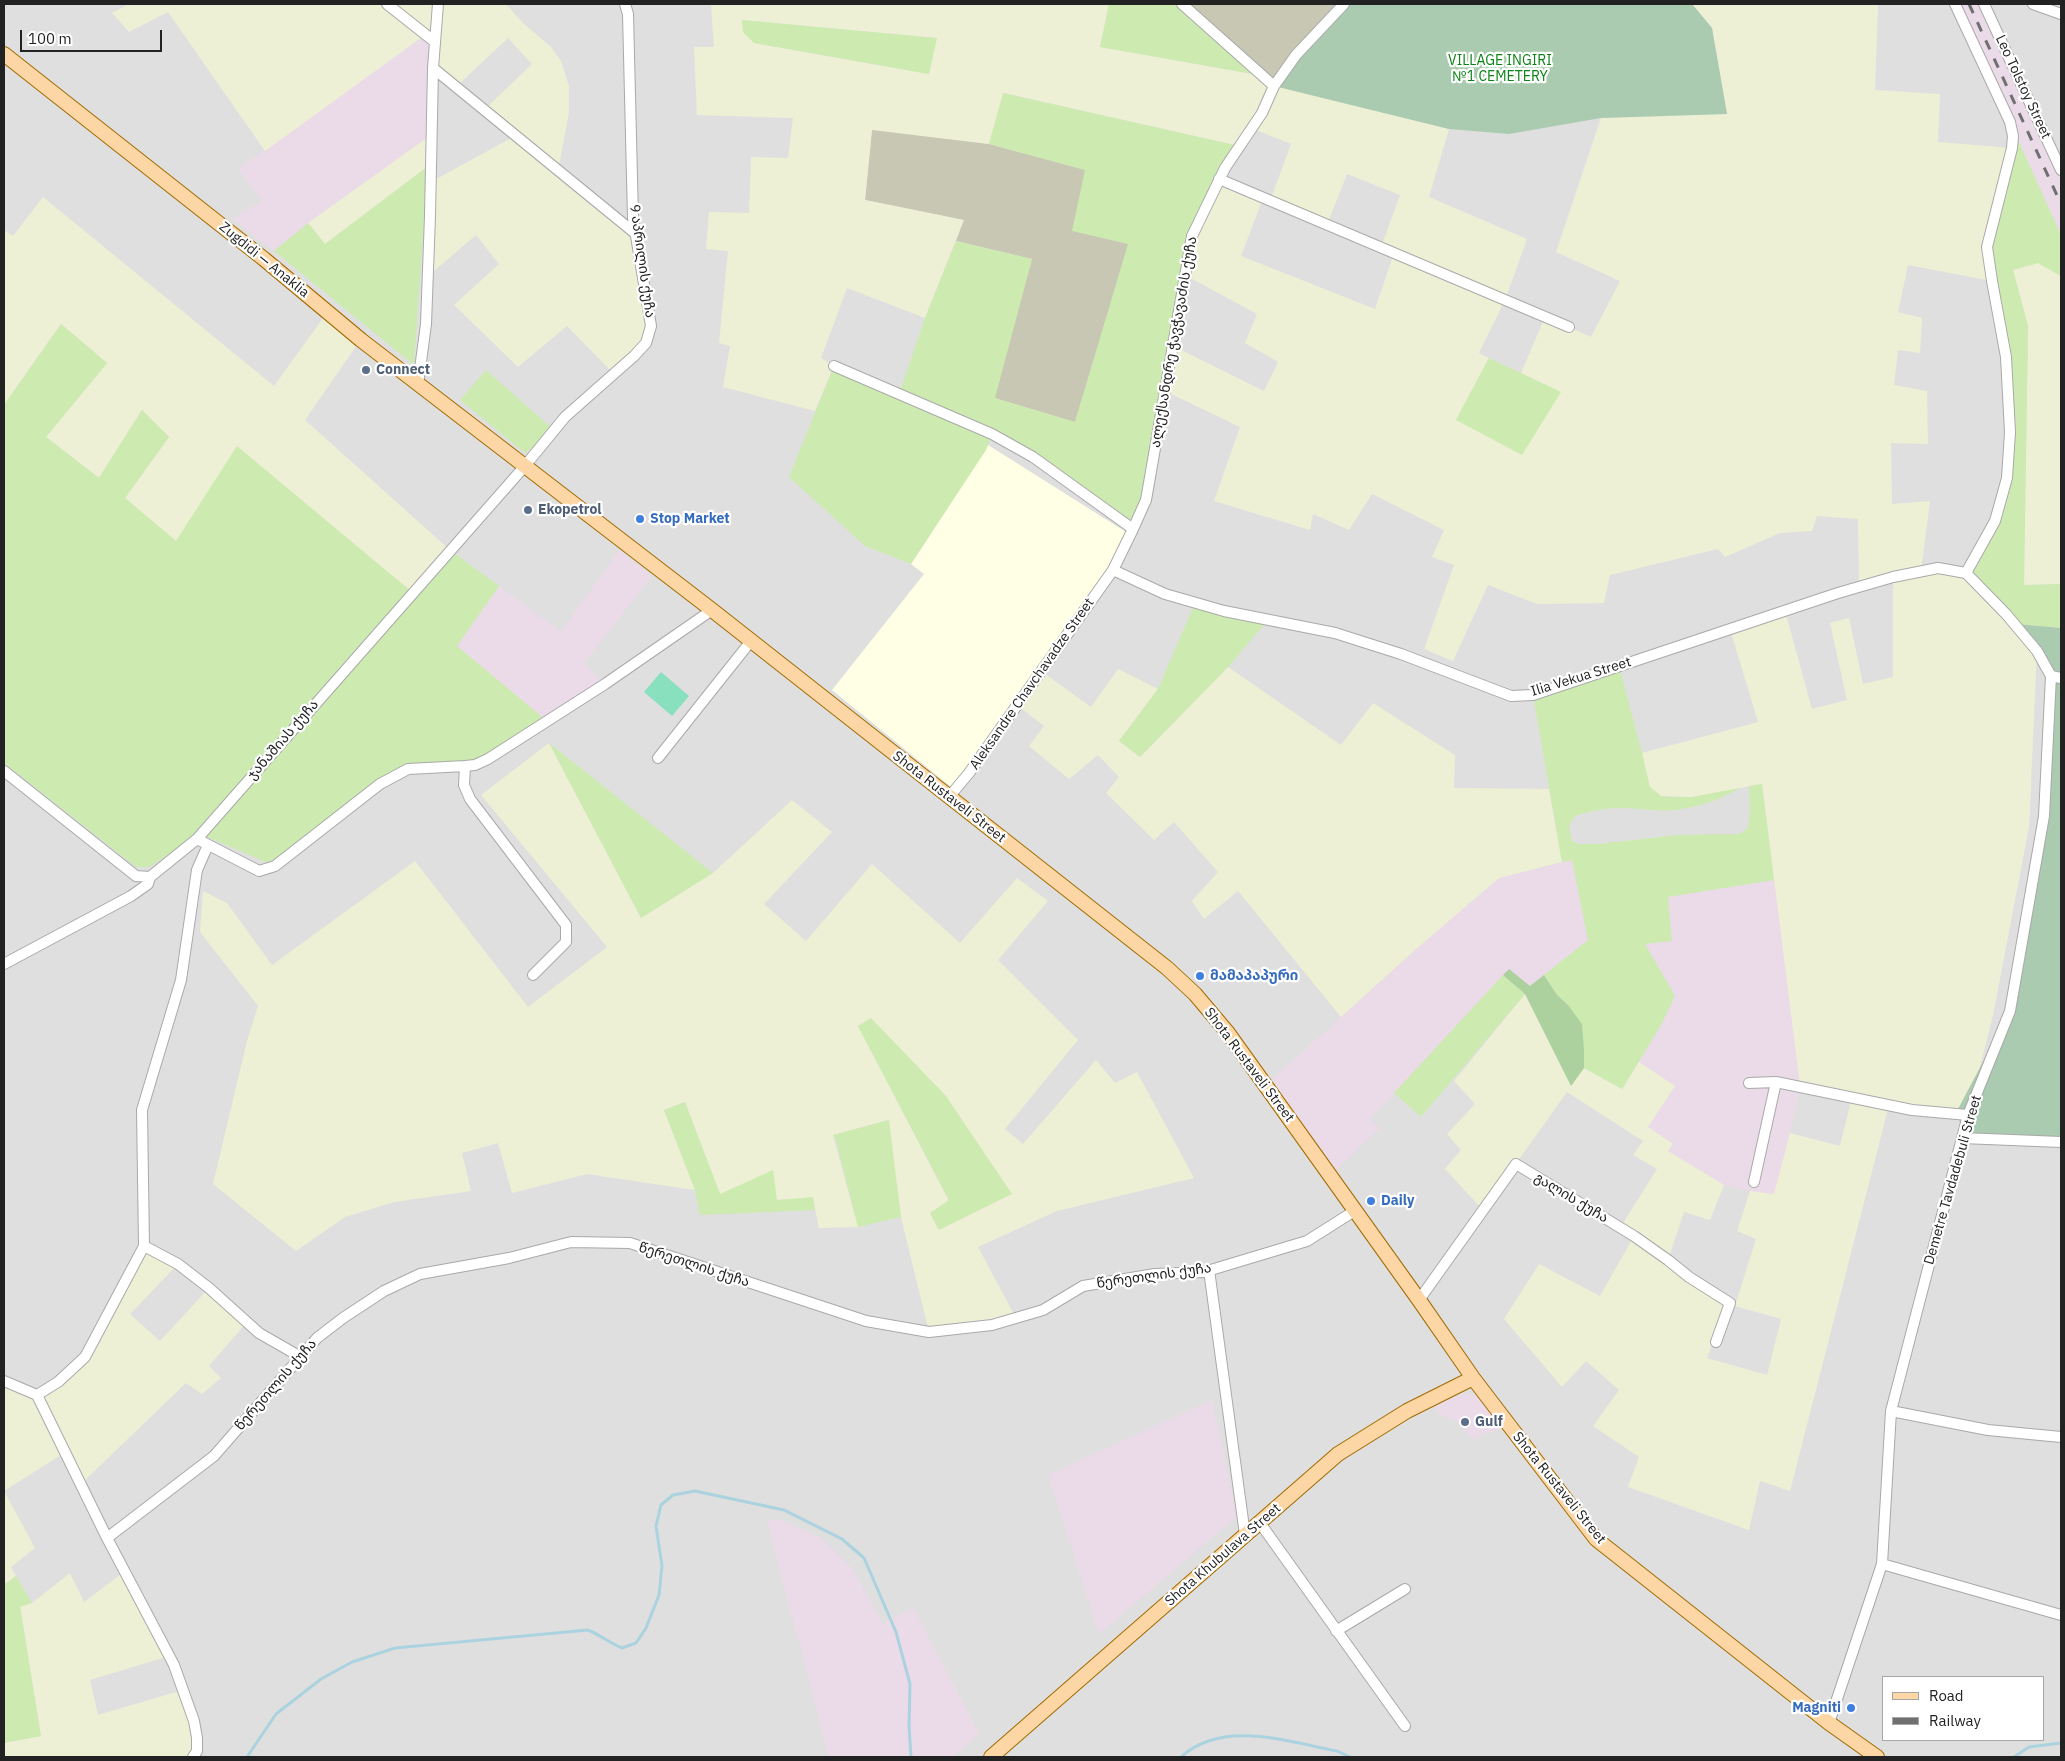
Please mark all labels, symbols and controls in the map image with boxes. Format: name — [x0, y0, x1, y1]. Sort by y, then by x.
scale bar — [22, 20, 165, 52]
text: 100 m — [28, 29, 72, 48]
street label: Leo Tolstoy Street — [1992, 32, 2054, 142]
park label: VILLAGE INGIRI №1 CEMETERY — [1448, 53, 1552, 85]
street label: 9 აპრილის ქუჩა — [626, 203, 658, 319]
street label: Zugdidi — Anaklia — [216, 219, 312, 301]
street label: ალექსანდრე ჭავჭავაძის ქუჩა — [1147, 235, 1201, 449]
place label: Connect — [376, 362, 430, 378]
marker: Connect — [360, 364, 372, 376]
place label: Ekopetrol — [538, 502, 602, 518]
marker: Ekopetrol — [522, 504, 534, 516]
place label: Stop Market — [650, 511, 730, 527]
marker: Stop Market — [634, 513, 646, 525]
street label: Aleksandre Chavchavadze Street — [966, 595, 1098, 773]
street label: Ilia Vekua Street — [1529, 654, 1633, 700]
street label: ჯანაშიას ქუჩა — [244, 697, 322, 783]
street label: Shota Rustaveli Street — [889, 748, 1009, 846]
place label: მამაპაპური — [1210, 968, 1298, 984]
marker: მამაპაპური — [1194, 970, 1206, 982]
street label: Shota Rustaveli Street — [1200, 1004, 1298, 1126]
street label: Demetre Tavdadebuli Street — [1921, 1093, 1985, 1267]
street label: გალის ქუჩა — [1531, 1169, 1611, 1227]
place label: Daily — [1381, 1193, 1414, 1209]
marker: Daily — [1365, 1195, 1377, 1207]
street label: წერეთლის ქუჩა — [636, 1239, 752, 1291]
street label: წერეთლის ქუჩა — [1095, 1260, 1213, 1292]
street label: წერეთლის ქუჩა — [232, 1336, 320, 1434]
place label: Gulf — [1475, 1414, 1503, 1430]
marker: Gulf — [1459, 1416, 1471, 1428]
street label: Shota Rustaveli Street — [1509, 1429, 1609, 1547]
street label: Shota Khubulava Street — [1162, 1500, 1284, 1610]
legend — [1882, 1676, 2045, 1741]
text: Road — [1929, 1686, 1964, 1705]
place label: Magniti — [1792, 1700, 1841, 1716]
marker: Magniti — [1845, 1702, 1857, 1714]
text: Railway — [1929, 1711, 1981, 1730]

